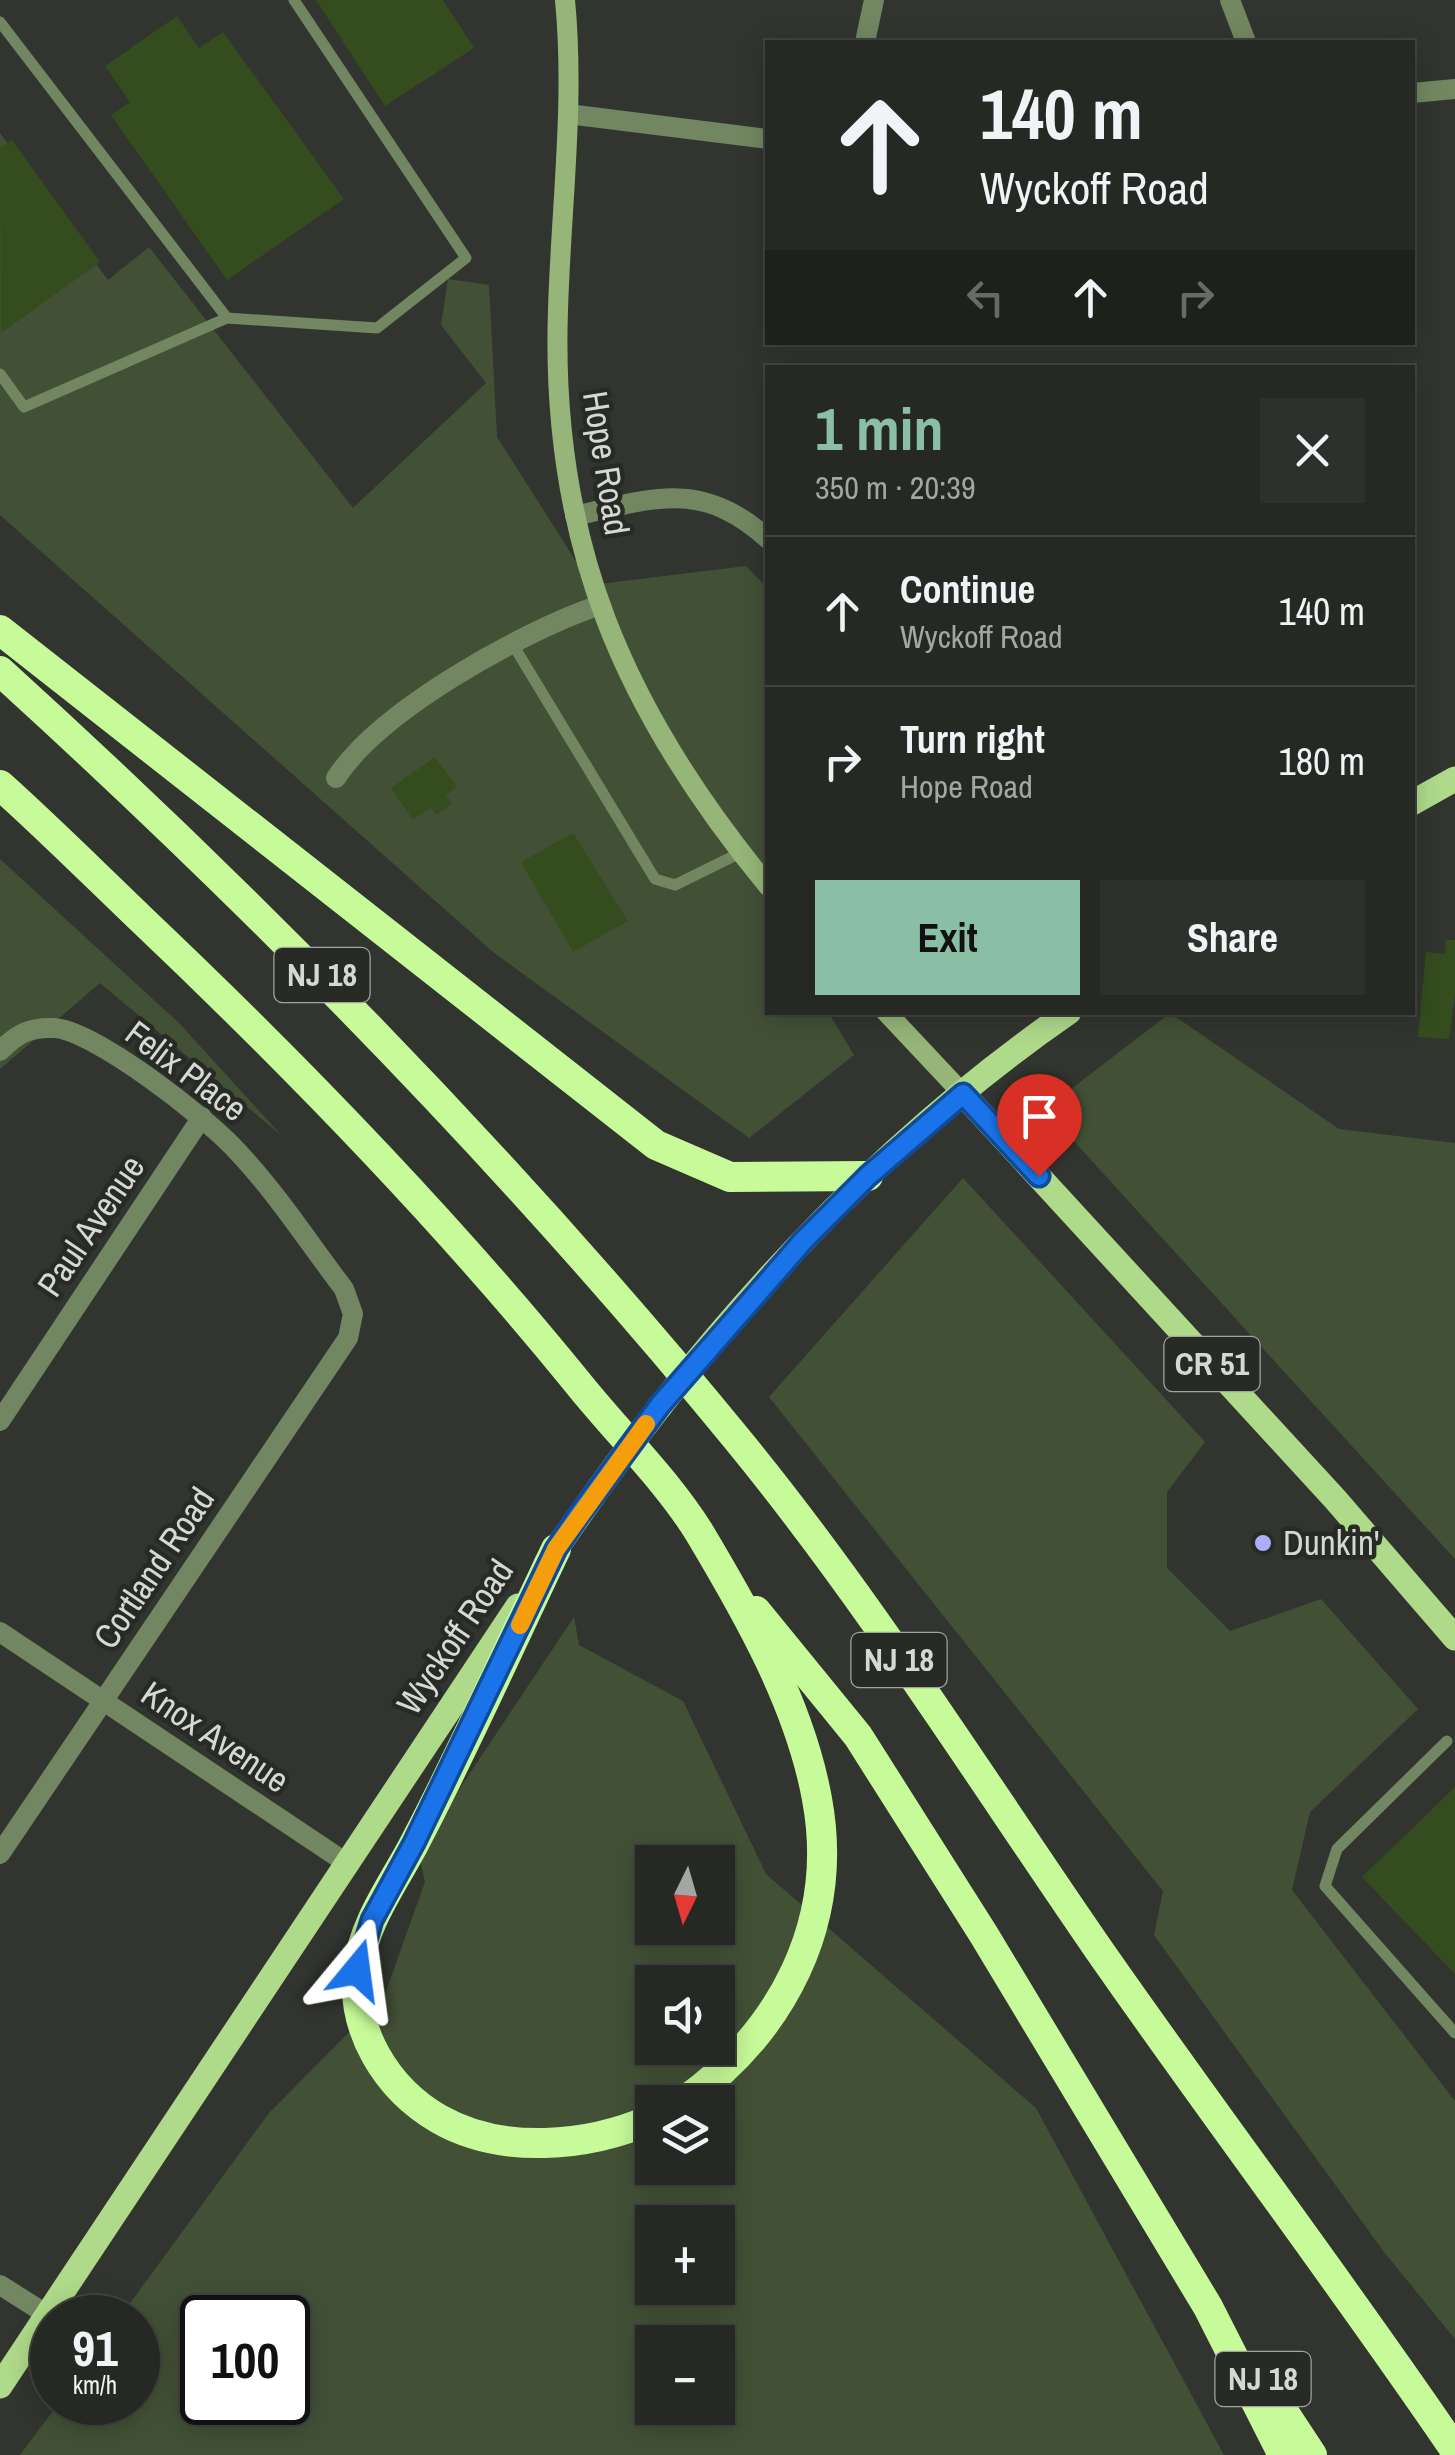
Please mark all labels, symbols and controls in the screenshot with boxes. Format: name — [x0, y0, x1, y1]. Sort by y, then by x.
text: 140 m — [980, 67, 1143, 161]
icon: ahead — [815, 80, 945, 210]
text: Wyckoff Road — [980, 157, 1209, 218]
icon: left — [958, 270, 1013, 325]
icon: ahead — [1063, 270, 1118, 325]
icon: right — [1168, 270, 1223, 325]
street label: Hope Road — [572, 388, 641, 538]
text: 1 min — [815, 388, 944, 469]
button: close — [1260, 398, 1365, 503]
text: 350 m · 20:39 — [815, 466, 975, 509]
text: Continue — [900, 564, 1035, 615]
icon: ahead — [815, 584, 870, 639]
text: 140 m — [1278, 586, 1365, 637]
text: Wyckoff Road — [900, 615, 1063, 658]
text: Turn right — [900, 714, 1045, 765]
icon: right — [815, 734, 870, 789]
text: 180 m — [1278, 736, 1365, 787]
text: Hope Road — [900, 765, 1033, 808]
button: Exit — [815, 880, 1080, 995]
button: Share — [1100, 880, 1365, 995]
road number: NJ 18 — [274, 948, 370, 1002]
street label: Felix Place — [116, 1010, 257, 1132]
pin — [997, 1074, 1082, 1177]
icon: arrive — [1012, 1089, 1067, 1144]
street label: Paul Avenue — [26, 1146, 155, 1305]
road number: CR 51 — [1164, 1337, 1260, 1391]
street label: Cortland Road — [82, 1478, 225, 1658]
place label: Dunkin' — [1283, 1519, 1379, 1566]
marker: Dunkin' — [1252, 1532, 1274, 1554]
street label: Wyckoff Road — [385, 1550, 524, 1724]
road number: NJ 18 — [852, 1633, 946, 1687]
street label: Knox Avenue — [132, 1670, 298, 1803]
north arrow — [635, 1845, 735, 1945]
map controls — [635, 1845, 735, 2425]
position arrow — [305, 1918, 409, 2022]
button: sound — [635, 1965, 735, 2065]
button: layers — [635, 2085, 735, 2185]
button: + — [635, 2205, 735, 2305]
speed limit sign: 100 — [180, 2295, 310, 2425]
text: 91 — [72, 2314, 118, 2382]
button: − — [635, 2325, 735, 2425]
road number: NJ 18 — [1216, 2352, 1310, 2406]
text: km/h — [73, 2368, 117, 2402]

